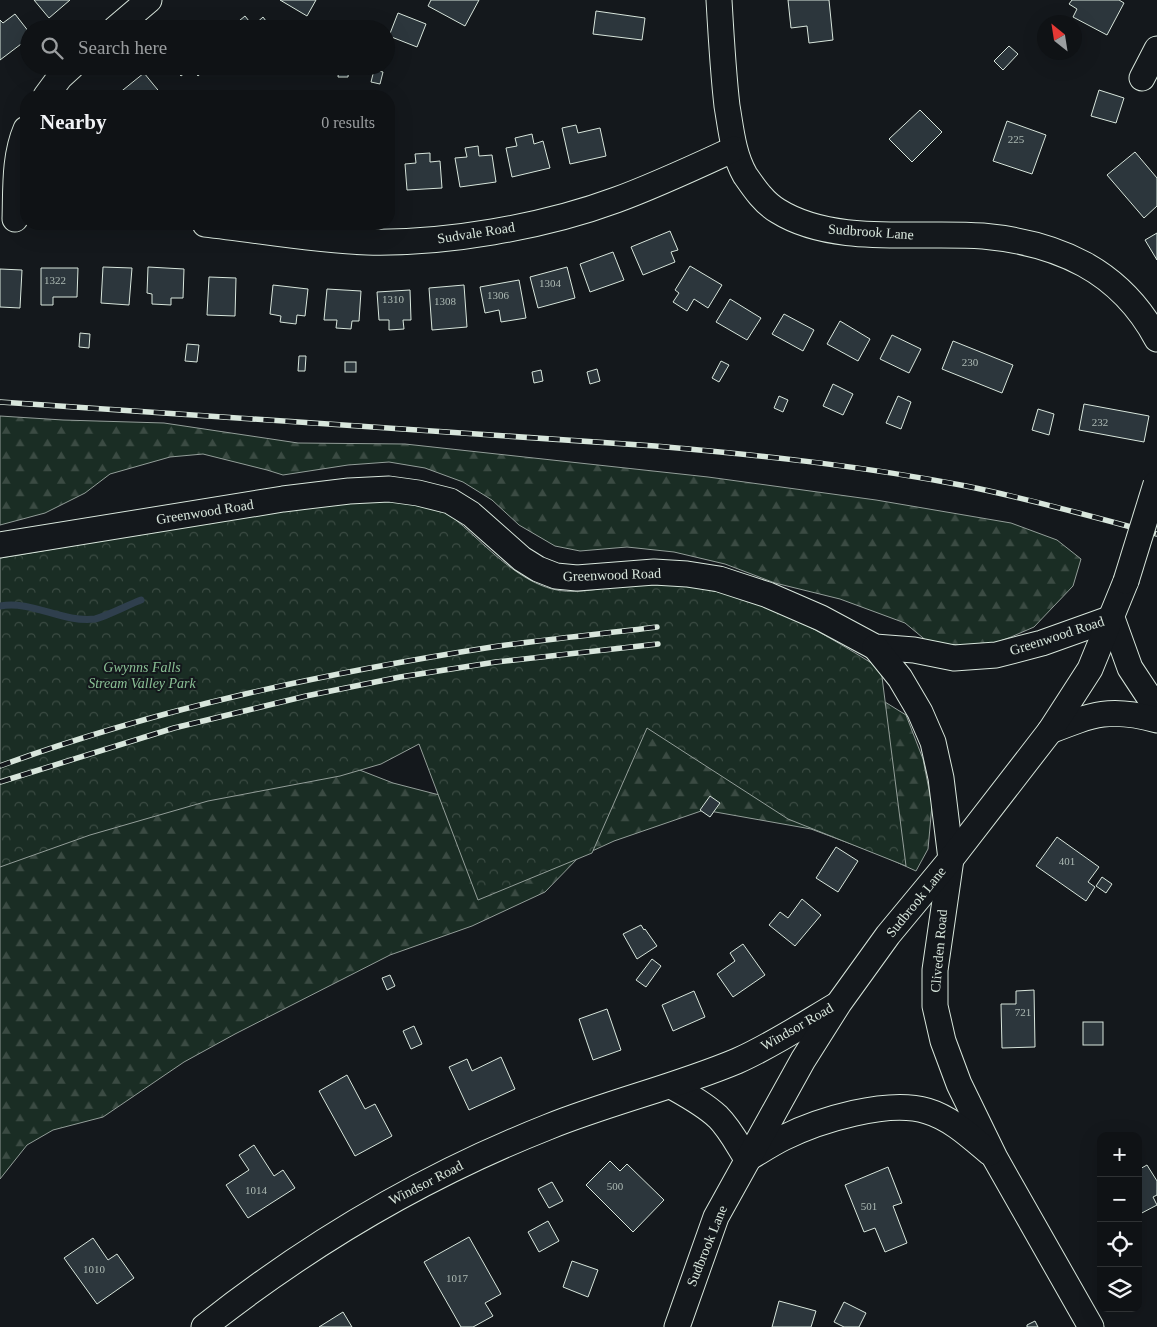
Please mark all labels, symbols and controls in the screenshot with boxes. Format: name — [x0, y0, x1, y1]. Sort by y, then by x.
north arrow — [1037, 15, 1082, 60]
search box — [20, 20, 395, 75]
icon: search — [38, 34, 66, 62]
text: Search here — [78, 37, 167, 58]
text: Nearby — [40, 110, 107, 134]
text: 0 results — [321, 114, 375, 131]
house number: 225 — [1008, 133, 1025, 145]
street label: Sudvale Road — [436, 219, 516, 247]
street label: Sudbrook Lane — [828, 222, 914, 242]
house number: 1322 — [44, 274, 66, 286]
house number: 1304 — [539, 277, 562, 289]
house number: 1306 — [487, 289, 510, 301]
house number: 1310 — [382, 293, 405, 305]
house number: 1308 — [434, 295, 457, 307]
house number: 230 — [962, 356, 979, 368]
house number: 232 — [1092, 416, 1108, 428]
street label: Greenwood Road — [155, 497, 255, 527]
street label: Greenwood Road — [563, 566, 661, 584]
street label: Greenwood Road — [1008, 614, 1106, 658]
park label: Gwynns Falls Stream Valley Park — [88, 660, 197, 691]
house number: 401 — [1059, 855, 1075, 867]
street label: Sudbrook Lane — [883, 864, 949, 940]
street label: Cliveden Road — [928, 909, 950, 993]
street label: Windsor Road — [758, 1000, 836, 1054]
house number: 721 — [1015, 1006, 1031, 1018]
map controls — [1097, 1132, 1142, 1312]
button: + — [1097, 1132, 1142, 1177]
street label: Windsor Road — [387, 1158, 465, 1208]
button: − — [1097, 1177, 1142, 1222]
house number: 500 — [607, 1180, 624, 1192]
house number: 1014 — [245, 1184, 268, 1196]
house number: 501 — [861, 1200, 877, 1212]
street label: Sudbrook Lane — [684, 1203, 730, 1289]
button: locate — [1097, 1222, 1142, 1267]
house number: 1010 — [83, 1263, 106, 1275]
button: layers — [1097, 1267, 1142, 1312]
house number: 1017 — [446, 1272, 469, 1284]

